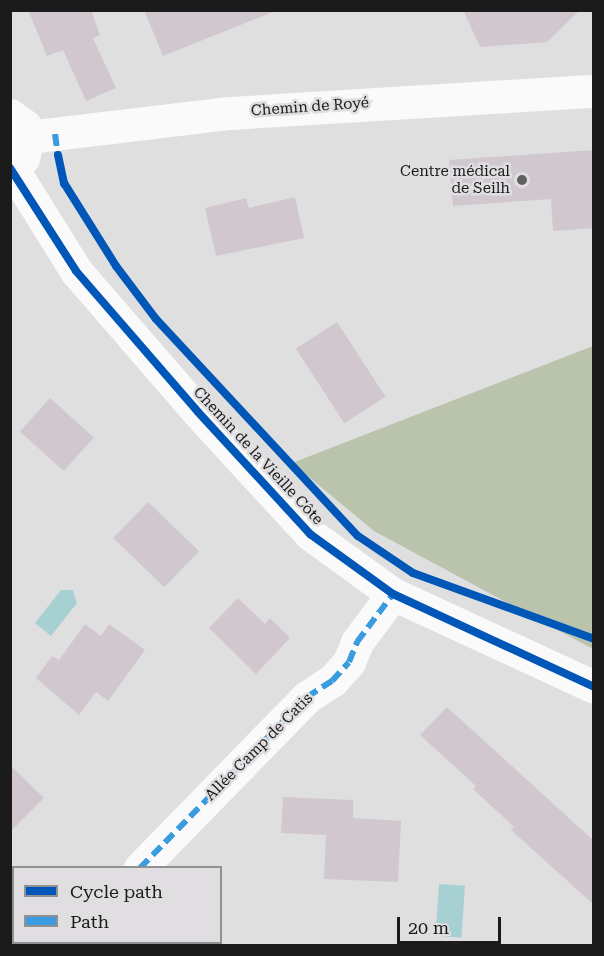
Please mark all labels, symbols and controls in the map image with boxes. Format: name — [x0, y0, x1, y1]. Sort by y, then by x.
street label: Chemin de Royé — [250, 94, 370, 120]
place label: Centre médical de Seilh — [400, 162, 510, 197]
marker: Centre médical de Seilh — [515, 173, 529, 187]
street label: Chemin de la Vieille Côte — [189, 383, 327, 529]
street label: Allée Camp de Catis — [202, 690, 316, 804]
legend — [12, 866, 222, 944]
text: Cycle path — [70, 881, 163, 902]
scale bar — [400, 905, 504, 943]
text: Path — [70, 911, 109, 932]
text: 20 m — [408, 917, 449, 938]

